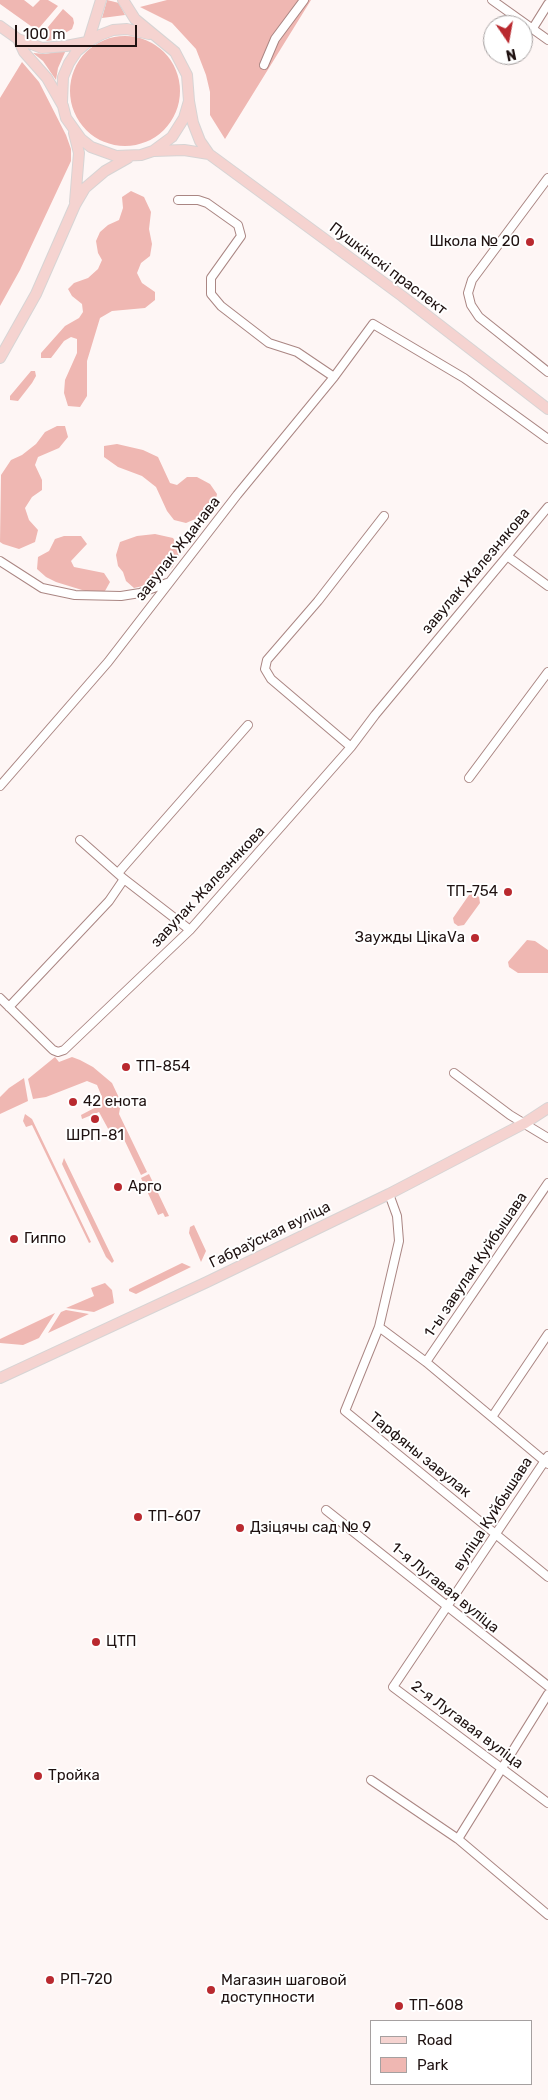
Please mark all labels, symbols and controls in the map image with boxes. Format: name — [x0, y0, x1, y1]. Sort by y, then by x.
scale bar — [18, 15, 140, 47]
north arrow — [483, 15, 533, 65]
text: 100 m — [23, 25, 65, 43]
text: N — [504, 45, 518, 64]
street label: Пушкінскі праспект — [326, 219, 450, 319]
place label: Школа № 20 — [429, 233, 520, 251]
marker: Школа № 20 — [524, 236, 536, 248]
street label: завулак Жданава — [132, 493, 224, 605]
street label: завулак Жалезнякова — [418, 504, 534, 638]
street label: завулак Жалезнякова — [147, 823, 269, 951]
place label: ТП-754 — [446, 883, 498, 901]
marker: ТП-754 — [502, 886, 514, 898]
place label: Заужды ЦікаVа — [355, 929, 465, 947]
marker: Заужды ЦікаVа — [469, 932, 481, 944]
place label: ТП-854 — [136, 1058, 190, 1076]
marker: ТП-854 — [120, 1061, 132, 1073]
place label: 42 енота — [83, 1093, 147, 1111]
marker: 42 енота — [67, 1096, 79, 1108]
marker: ШРП-81 — [89, 1113, 101, 1125]
place label: ШРП-81 — [66, 1127, 124, 1145]
place label: Арго — [128, 1178, 162, 1196]
marker: Арго — [112, 1181, 124, 1193]
street label: 1-ы завулак Куйбышава — [421, 1189, 531, 1341]
street label: Габраўская вуліца — [207, 1198, 333, 1272]
place label: Гиппо — [24, 1230, 66, 1248]
marker: Гиппо — [8, 1233, 20, 1245]
street label: Тарфяны завулак — [366, 1409, 474, 1501]
street label: вуліца Куйбышава — [449, 1454, 537, 1574]
place label: ТП-607 — [148, 1508, 201, 1526]
marker: ТП-607 — [132, 1511, 144, 1523]
place label: Дзіцячы сад № 9 — [250, 1519, 371, 1537]
marker: Дзіцячы сад № 9 — [234, 1522, 246, 1534]
street label: 1-я Лугавая вуліца — [387, 1539, 503, 1637]
place label: ЦТП — [106, 1633, 136, 1651]
marker: ЦТП — [90, 1636, 102, 1648]
street label: 2-я Лугавая вуліца — [407, 1677, 527, 1773]
place label: Тройка — [48, 1767, 100, 1785]
marker: Тройка — [32, 1770, 44, 1782]
place label: РП-720 — [60, 1971, 113, 1989]
place label: Магазин шаговой доступности — [221, 1972, 347, 2007]
marker: РП-720 — [44, 1974, 56, 1986]
marker: Магазин шаговой доступности — [205, 1984, 217, 1996]
place label: ТП-608 — [409, 1997, 464, 2015]
marker: ТП-608 — [393, 2000, 405, 2012]
legend — [370, 2020, 533, 2085]
text: Road — [417, 2031, 453, 2049]
text: Park — [417, 2056, 448, 2074]

